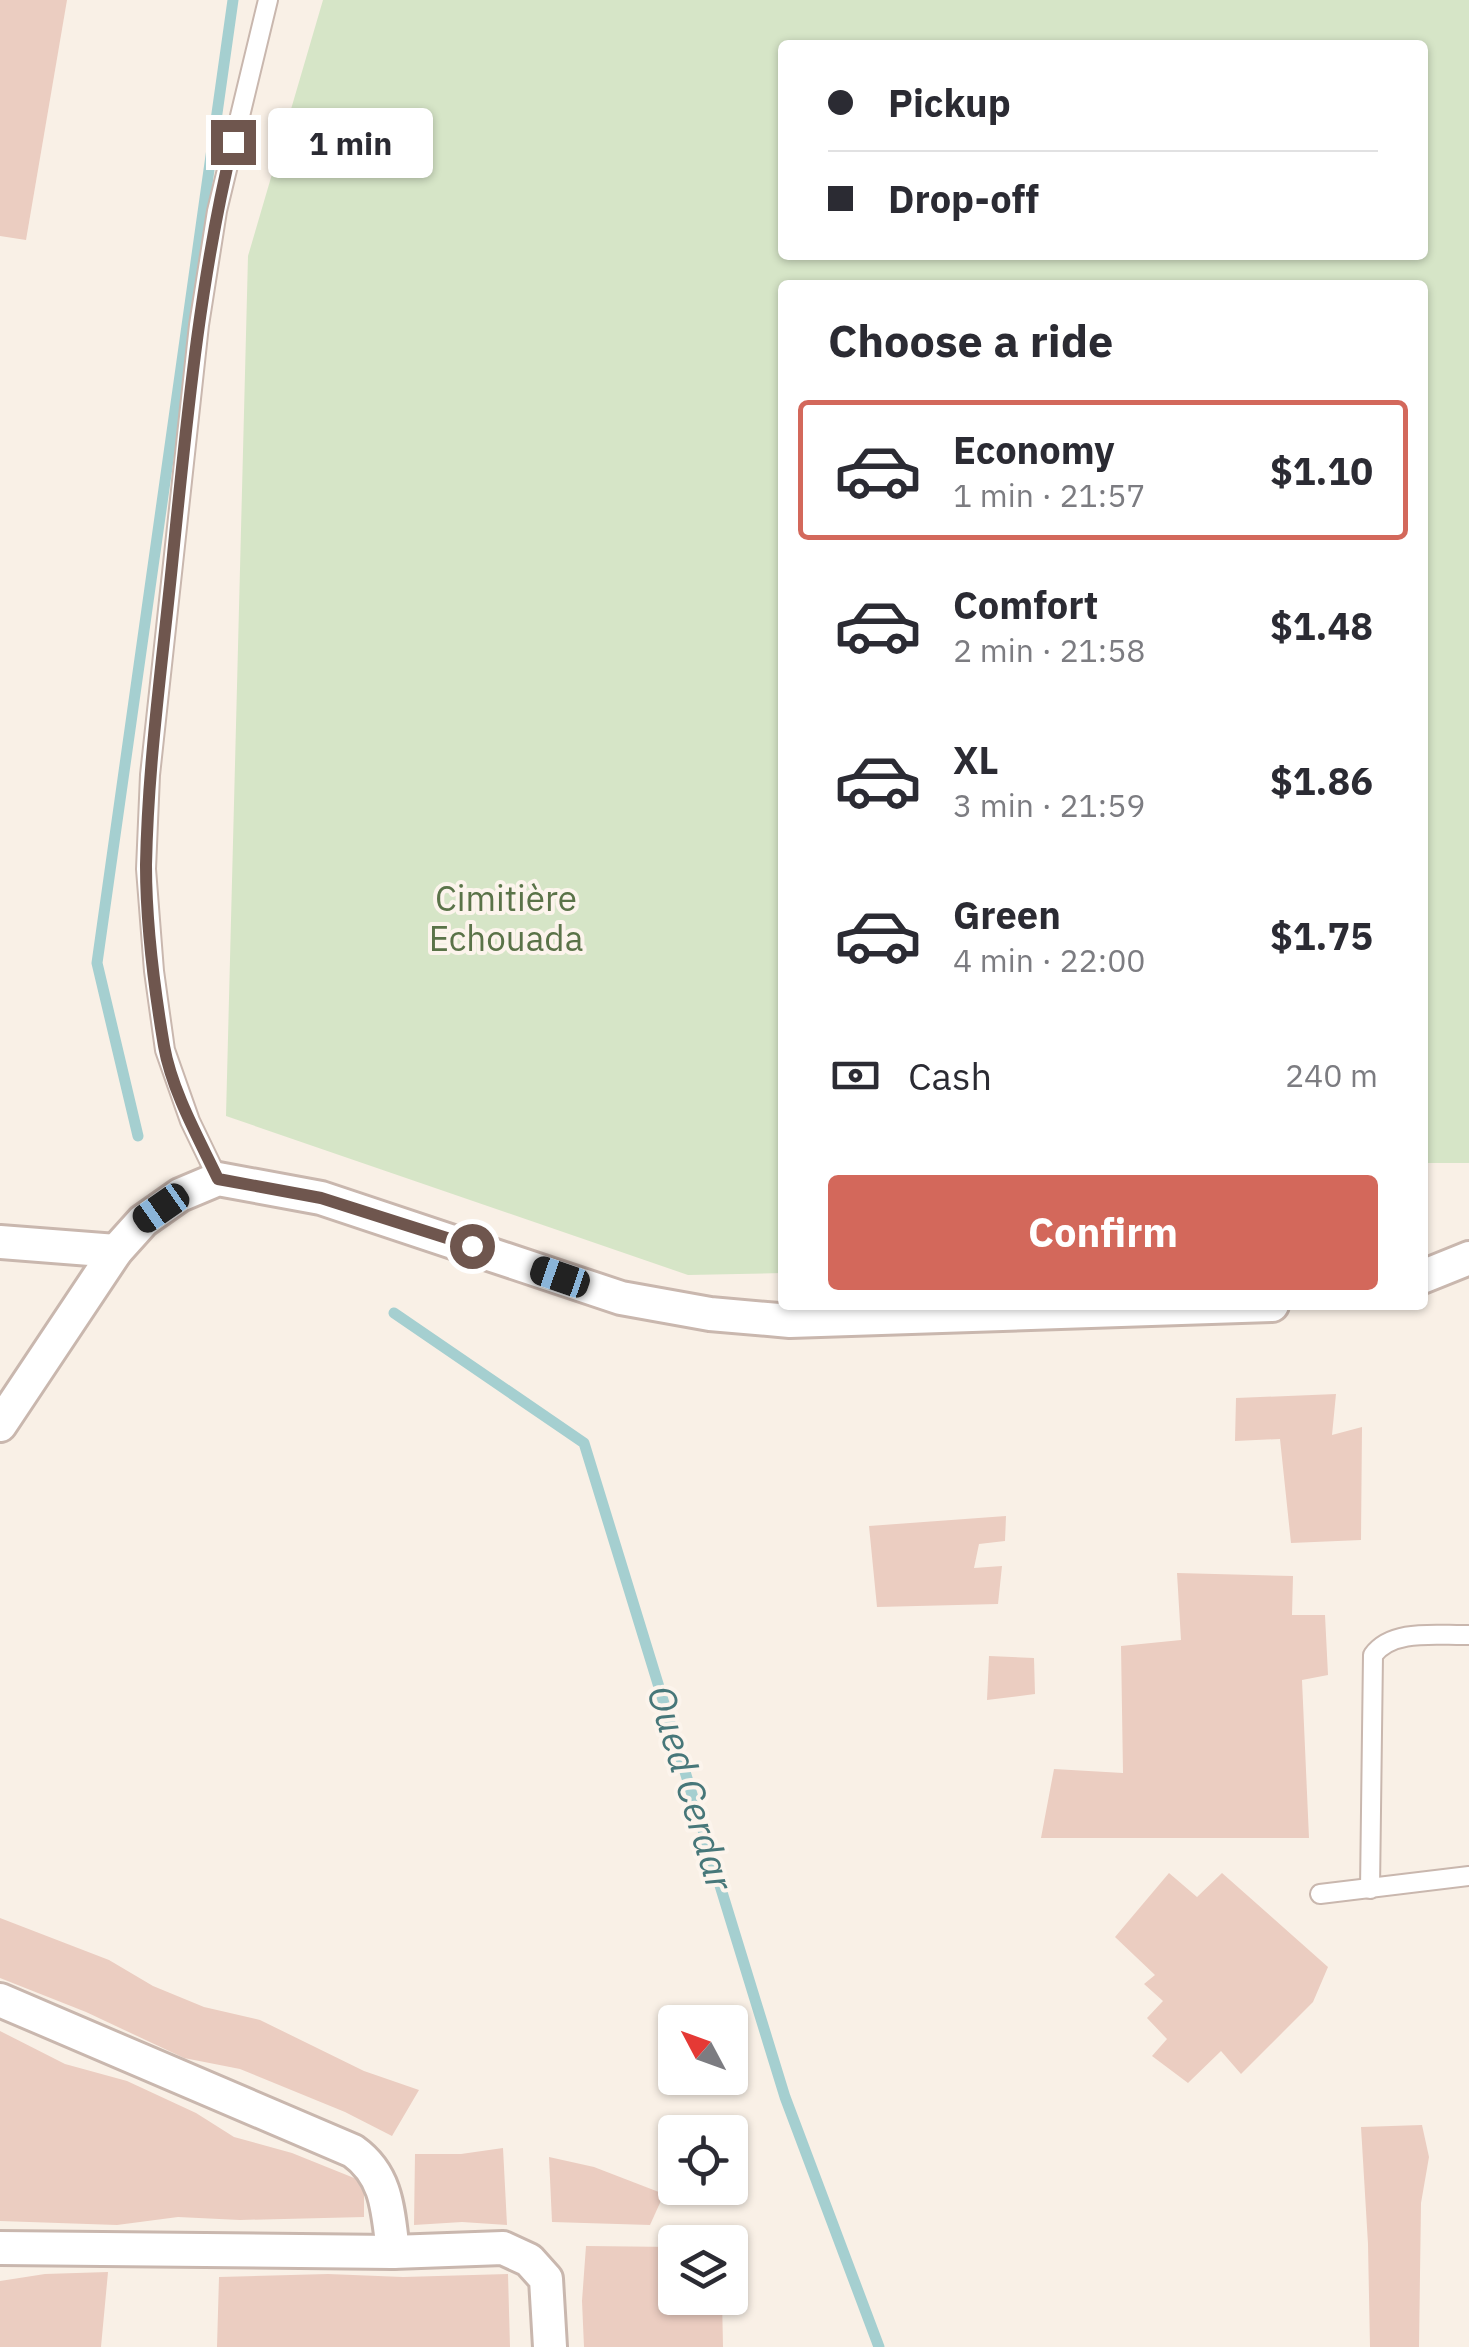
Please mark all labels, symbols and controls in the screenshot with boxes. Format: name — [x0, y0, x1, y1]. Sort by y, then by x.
text: Pickup — [888, 78, 1011, 127]
callout: 1 min — [268, 107, 433, 177]
route end — [211, 120, 256, 165]
text: 1 min — [309, 122, 392, 164]
text: Drop-off — [888, 174, 1039, 223]
text: Choose a ride — [828, 311, 1113, 369]
icon: car — [833, 425, 923, 515]
text: Economy — [953, 425, 1115, 474]
text: $1.10 — [1270, 446, 1373, 495]
text: 1 min · 21:57 — [953, 474, 1146, 516]
icon: car — [833, 580, 923, 670]
text: Comfort — [953, 580, 1098, 629]
text: $1.48 — [1270, 601, 1373, 650]
text: 2 min · 21:58 — [953, 629, 1146, 671]
icon: car — [833, 735, 923, 825]
text: XL — [953, 735, 999, 784]
text: $1.86 — [1270, 756, 1373, 805]
text: 3 min · 21:59 — [953, 784, 1146, 826]
park label: Cimitière Echouada — [429, 875, 583, 961]
icon: car — [833, 890, 923, 980]
text: Green — [953, 890, 1061, 939]
text: $1.75 — [1270, 911, 1373, 960]
text: 4 min · 22:00 — [953, 939, 1146, 981]
icon: cash — [828, 1048, 883, 1103]
text: Cash — [908, 1051, 992, 1100]
text: 240 m — [1285, 1054, 1378, 1096]
button: Confirm — [828, 1175, 1378, 1290]
car — [128, 1179, 194, 1237]
route start — [450, 1224, 495, 1269]
car — [527, 1253, 593, 1301]
water label: Oued Cerdar — [637, 1679, 746, 1897]
north arrow — [658, 2005, 748, 2095]
map controls — [658, 2005, 748, 2315]
button: locate — [658, 2115, 748, 2205]
button: layers — [658, 2225, 748, 2315]

